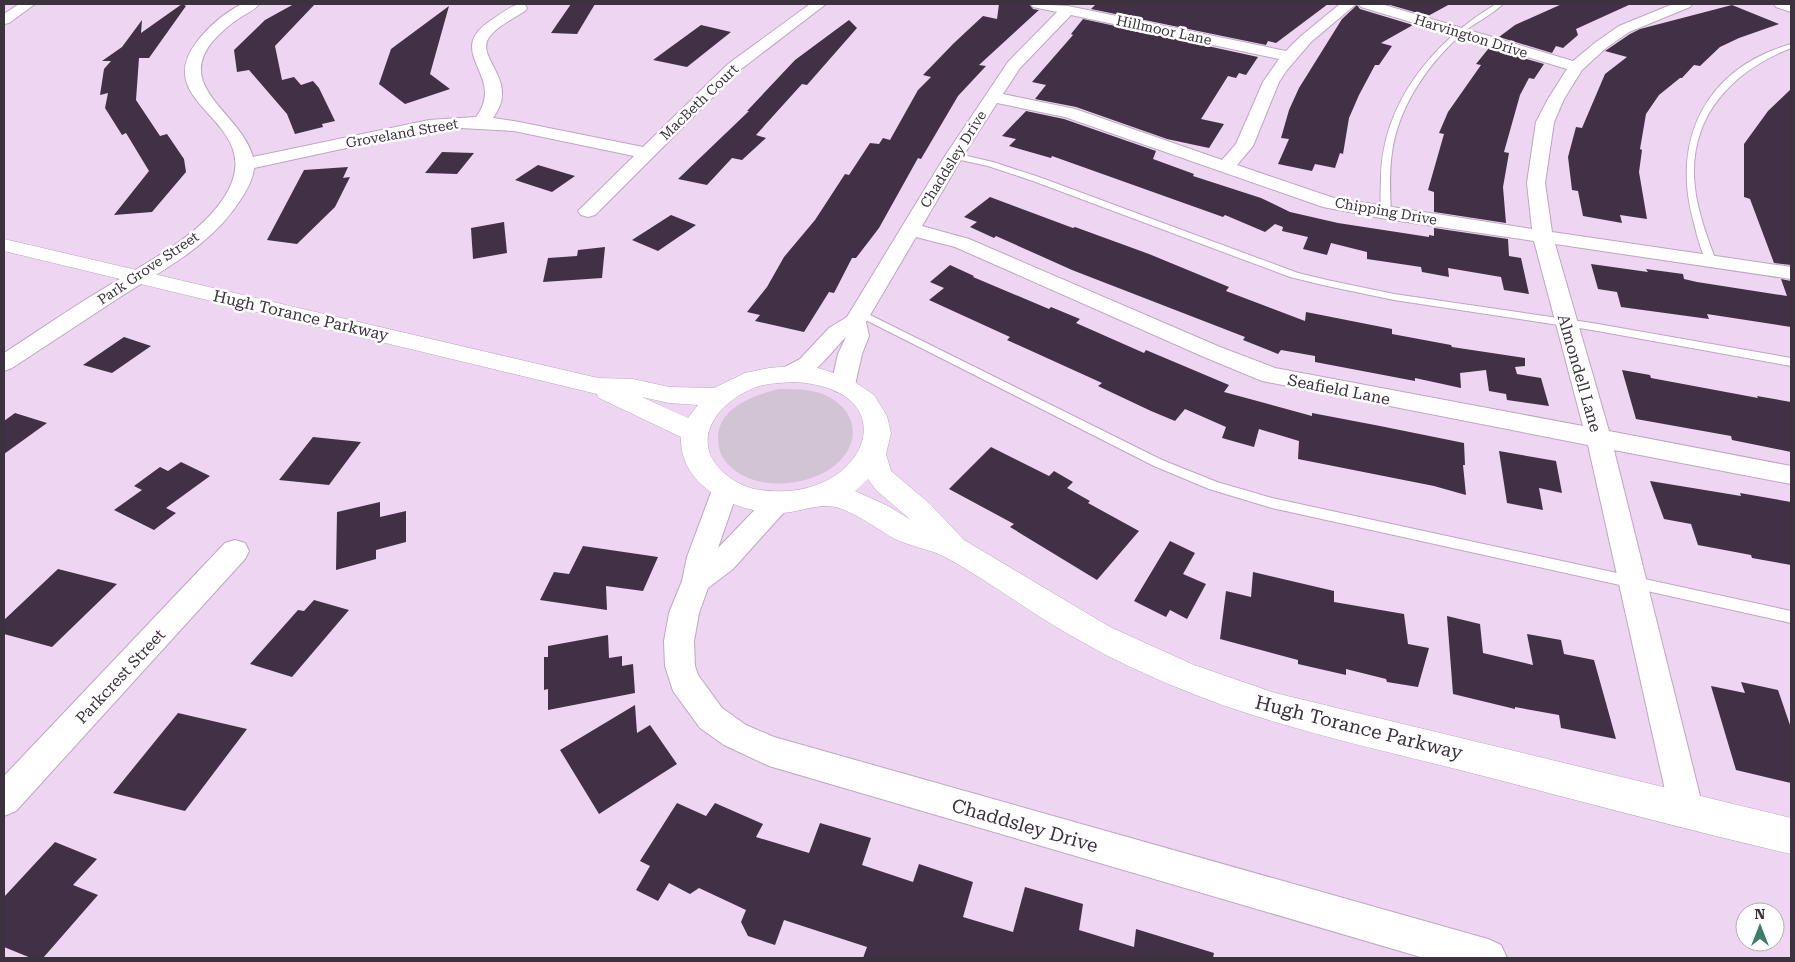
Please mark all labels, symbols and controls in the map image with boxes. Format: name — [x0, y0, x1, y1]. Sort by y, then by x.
street label: Harvington Drive — [1412, 11, 1530, 61]
street label: Hillmoor Lane — [1115, 12, 1213, 48]
street label: MacBeth Court — [657, 61, 741, 143]
street label: Chaddsley Drive — [917, 107, 989, 210]
street label: Groveland Street — [345, 115, 459, 151]
street label: Chipping Drive — [1334, 194, 1439, 228]
street label: Park Grove Street — [94, 228, 202, 308]
street label: Hugh Torance Parkway — [211, 286, 391, 345]
street label: Almondell Lane — [1554, 312, 1605, 434]
street label: Seafield Lane — [1286, 370, 1392, 409]
street label: Parkcrest Street — [72, 625, 169, 728]
street label: Hugh Torance Parkway — [1253, 691, 1466, 765]
street label: Chaddsley Drive — [949, 794, 1101, 857]
north arrow — [1735, 902, 1785, 952]
text: N — [1755, 906, 1766, 922]

